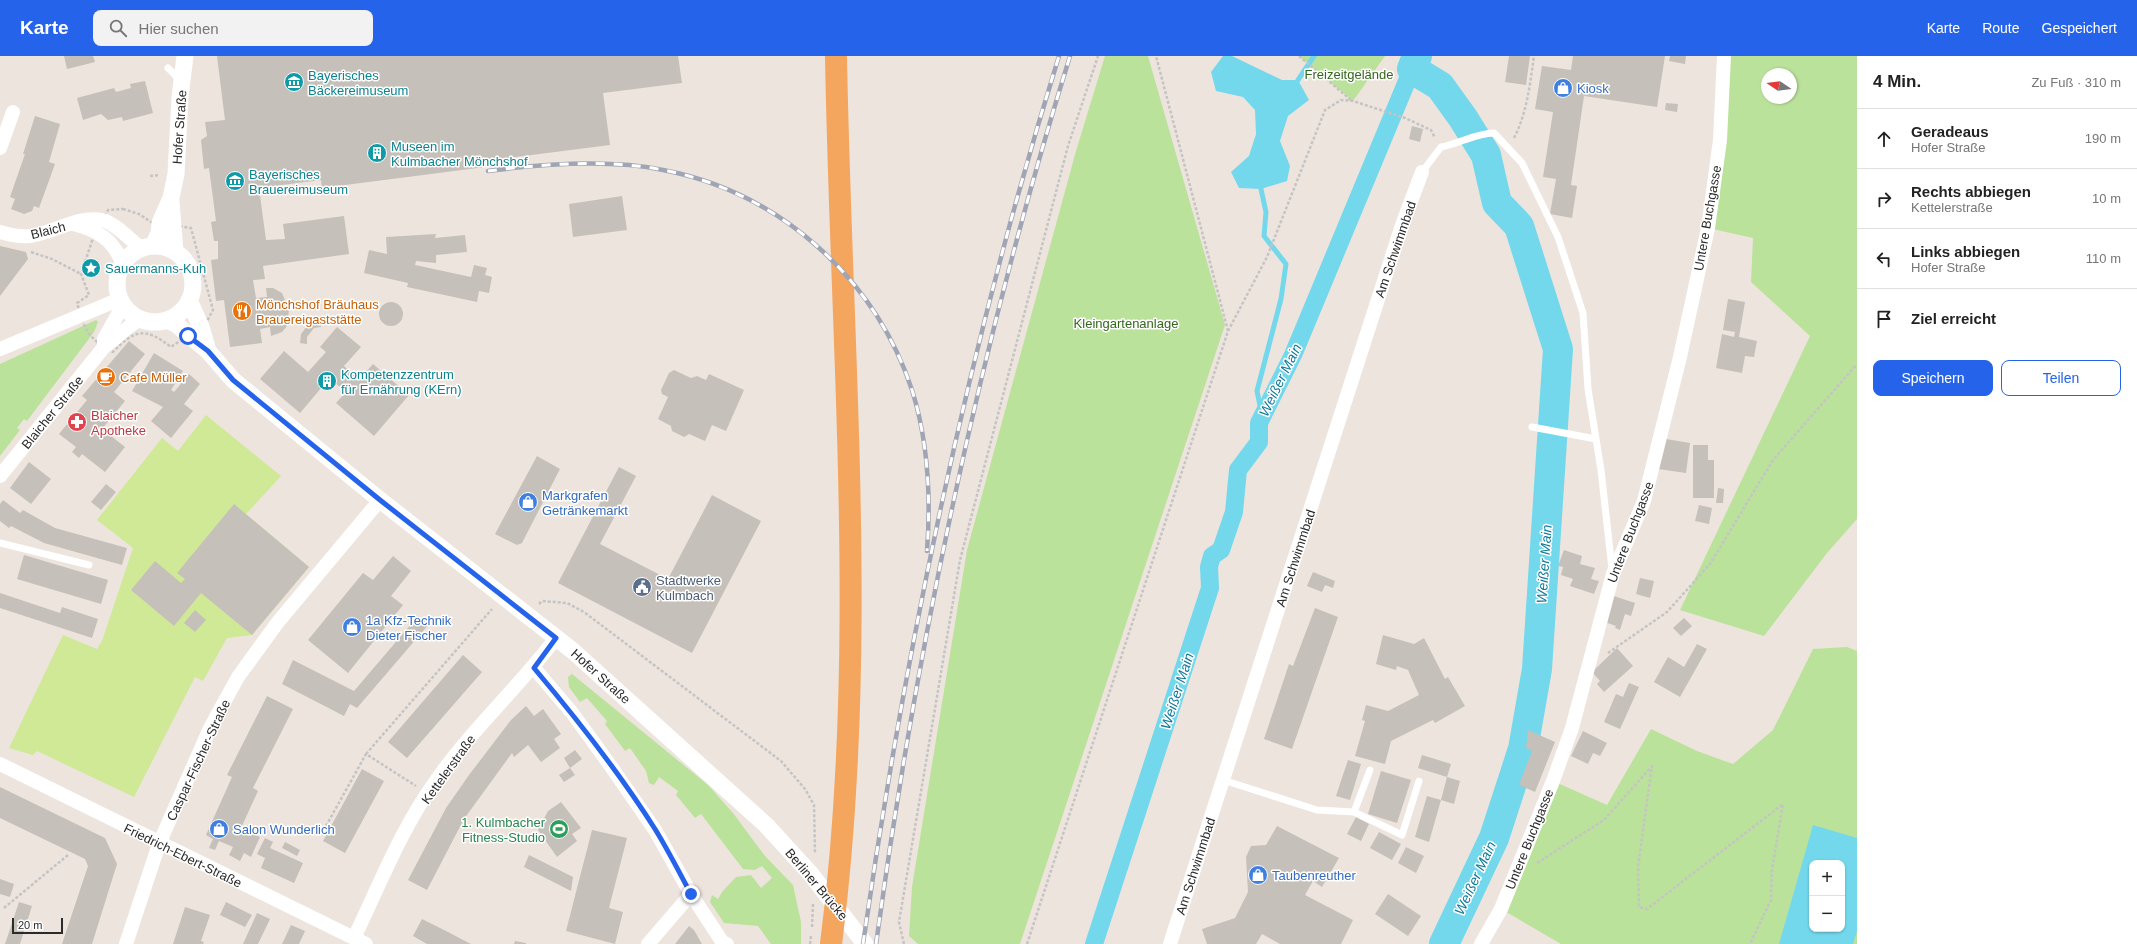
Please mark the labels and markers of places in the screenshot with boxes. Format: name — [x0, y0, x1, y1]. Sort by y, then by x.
place label: Bayerisches Bäckereimuseum — [308, 68, 408, 98]
museum icon: Bayerisches Bäckereimuseum — [283, 71, 305, 93]
shop icon: Kiosk — [1552, 77, 1574, 99]
place label: Kiosk — [1577, 81, 1609, 96]
place label: Museen im Kulmbacher Mönchshof — [391, 139, 528, 169]
building icon: Museen im Kulmbacher Mönchshof — [366, 142, 388, 164]
place label: Bayerisches Brauereimuseum — [249, 167, 348, 197]
museum icon: Bayerisches Brauereimuseum — [224, 170, 246, 192]
place icon: Sauermanns-Kuh — [80, 257, 102, 279]
place label: Sauermanns-Kuh — [105, 261, 206, 276]
place label: Mönchshof Bräuhaus Brauereigaststätte — [256, 297, 379, 327]
restaurant icon: Mönchshof Bräuhaus Brauereigaststätte — [231, 300, 253, 322]
cafe icon: Cafe Müller — [95, 366, 117, 388]
place label: Kompetenzzentrum für Ernährung (KErn) — [341, 367, 462, 397]
place label: Cafe Müller — [120, 370, 187, 385]
building icon: Kompetenzzentrum für Ernährung (KErn) — [316, 370, 338, 392]
place label: Blaicher Apotheke — [91, 408, 146, 438]
pharmacy icon: Blaicher Apotheke — [66, 411, 88, 433]
place label: Markgrafen Getränkemarkt — [542, 488, 628, 518]
shop icon: Markgrafen Getränkemarkt — [517, 491, 539, 513]
place label: Stadtwerke Kulmbach — [656, 573, 721, 603]
public building icon: Stadtwerke Kulmbach — [631, 576, 653, 598]
place label: 1a Kfz-Technik Dieter Fischer — [366, 613, 452, 643]
shop icon: 1a Kfz-Technik Dieter Fischer — [341, 616, 363, 638]
place label: 1. Kulmbacher Fitness-Studio — [461, 815, 546, 845]
shop icon: Salon Wunderlich — [208, 818, 230, 840]
sports icon: 1. Kulmbacher Fitness-Studio — [548, 818, 570, 840]
place label: Salon Wunderlich — [233, 822, 335, 837]
shop icon: Taubenreuther — [1247, 864, 1269, 886]
place label: Taubenreuther — [1272, 868, 1357, 883]

